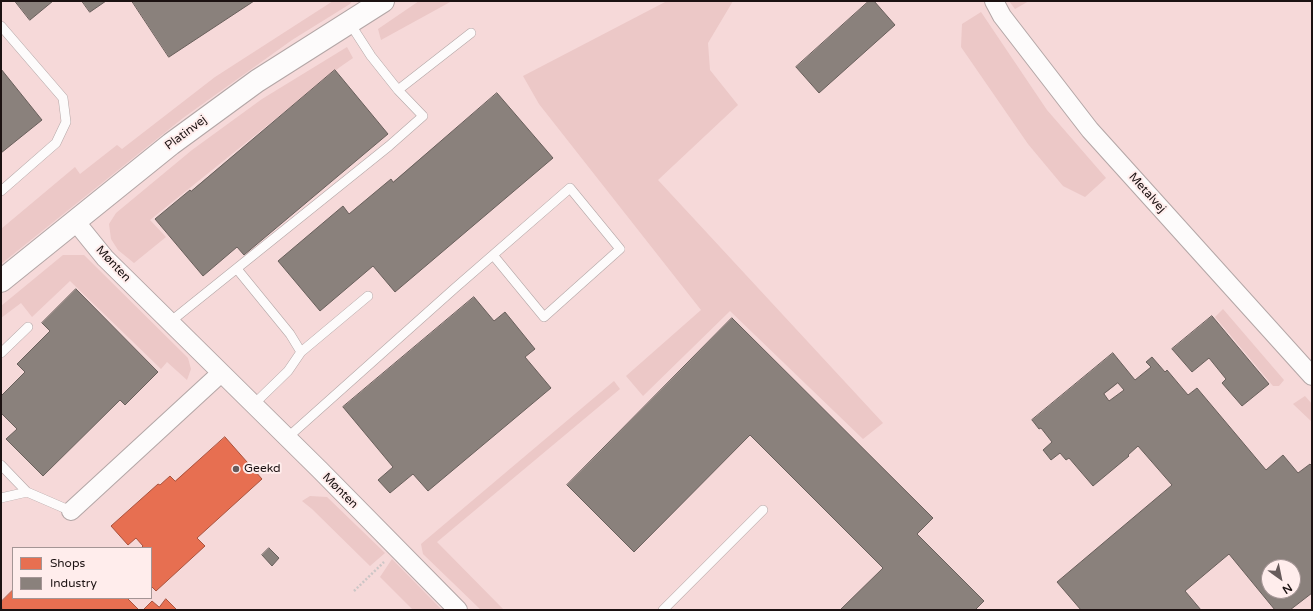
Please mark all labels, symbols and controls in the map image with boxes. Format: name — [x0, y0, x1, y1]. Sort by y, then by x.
street label: Platinvej — [162, 113, 210, 153]
street label: Metalvej — [1125, 170, 1169, 216]
street label: Mønten — [93, 243, 133, 285]
place label: Geekd — [244, 462, 281, 476]
marker: Geekd — [231, 464, 241, 474]
street label: Mønten — [319, 470, 361, 512]
legend — [12, 547, 152, 599]
text: Shops — [50, 556, 85, 570]
north arrow — [1261, 559, 1301, 599]
text: Industry — [50, 576, 97, 590]
text: N — [1280, 581, 1295, 597]

